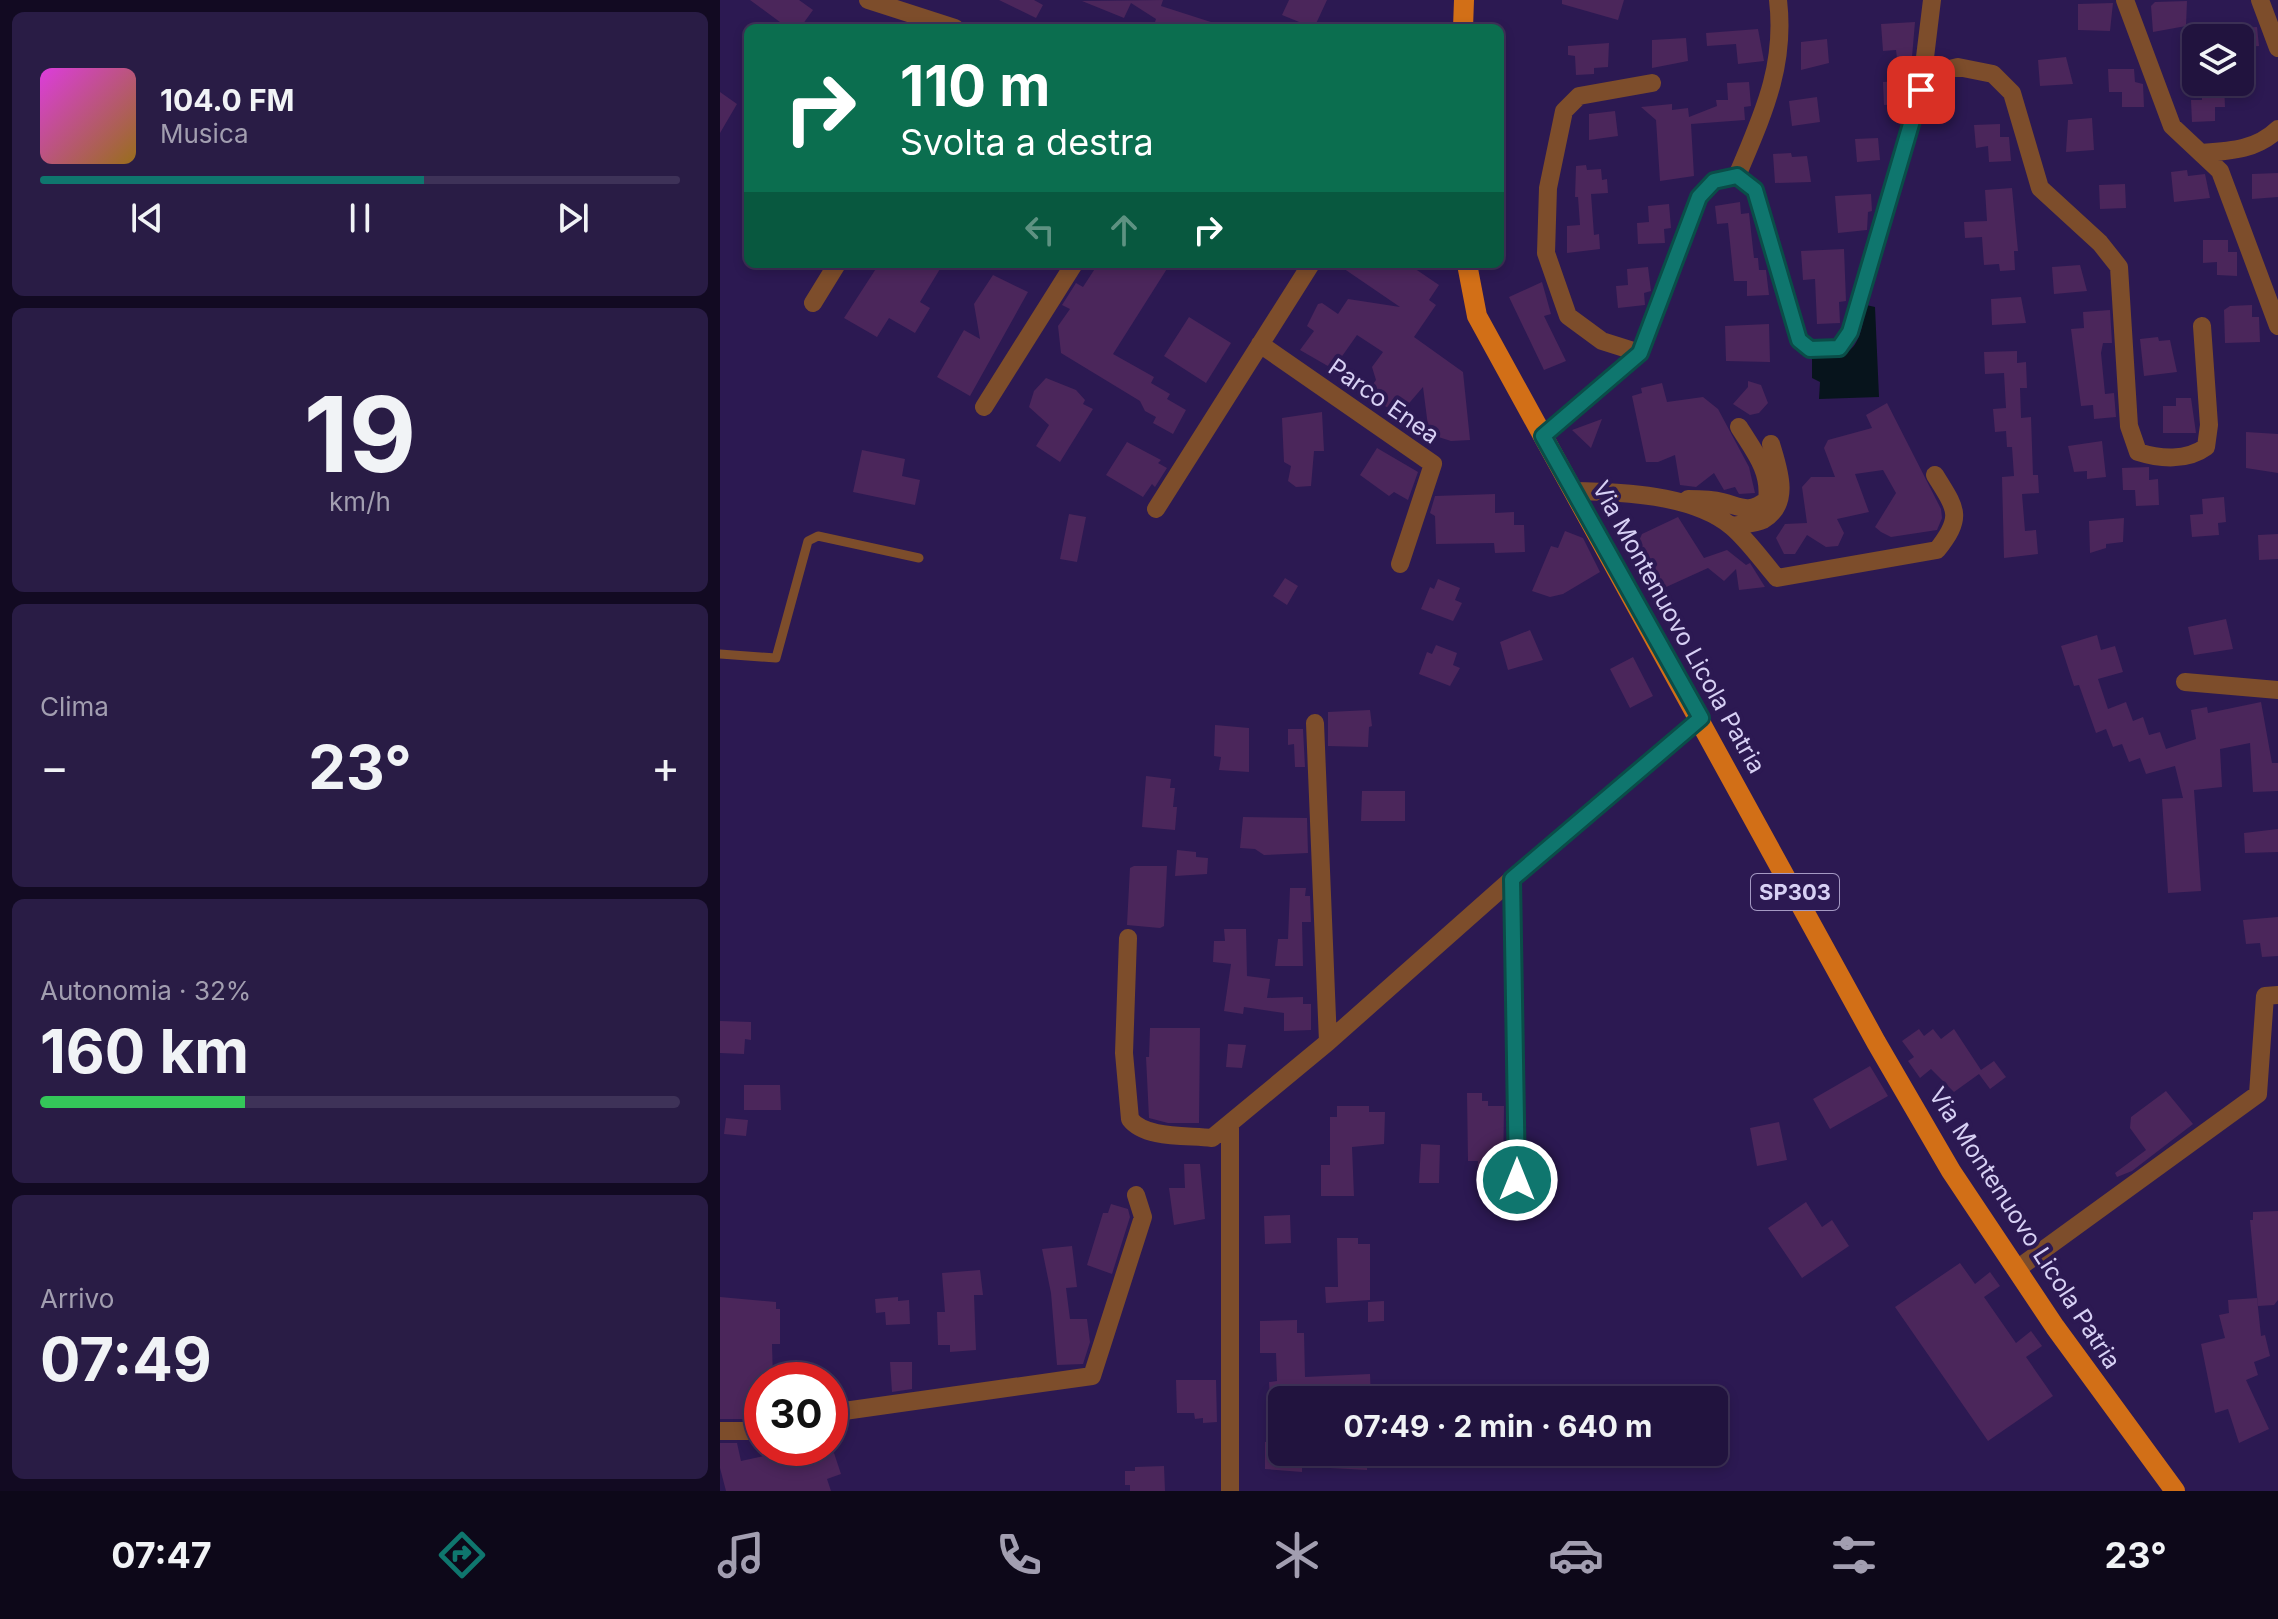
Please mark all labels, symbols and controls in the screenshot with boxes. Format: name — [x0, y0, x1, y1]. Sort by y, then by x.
map controls — [2182, 24, 2254, 96]
button: layers — [2182, 24, 2254, 96]
text: 110 m — [900, 52, 1050, 120]
icon: right — [768, 56, 872, 160]
pin — [1887, 56, 1955, 124]
icon: arrive — [1899, 68, 1943, 112]
text: 104.0 FM — [160, 82, 294, 118]
text: Musica — [160, 118, 249, 149]
text: Svolta a destra — [900, 120, 1154, 164]
icon: previous — [125, 196, 169, 240]
icon: pause — [338, 196, 382, 240]
icon: next — [551, 196, 595, 240]
icon: left — [1018, 208, 1062, 252]
icon: ahead — [1102, 208, 1146, 252]
icon: right — [1186, 208, 1230, 252]
street label: Parco Enea — [1323, 352, 1445, 450]
text: 19 — [304, 371, 416, 497]
street label: Via Montenuovo Licola Patria — [1586, 476, 1772, 778]
text: km/h — [329, 486, 391, 517]
text: Clima — [40, 691, 109, 722]
text: 23° — [308, 731, 412, 803]
text: − — [40, 740, 69, 794]
text: + — [651, 740, 680, 794]
road number: SP303 — [1751, 874, 1839, 910]
text: Autonomia · 32% — [40, 975, 251, 1006]
text: 160 km — [40, 1015, 249, 1087]
street label: Via Montenuovo Licola Patria — [1923, 1082, 2127, 1374]
position arrow — [1475, 1138, 1559, 1222]
text: Arrivo — [40, 1283, 114, 1314]
text: 07:49 — [40, 1323, 212, 1395]
speed limit sign: 30 — [744, 1362, 848, 1466]
text: 07:49 · 2 min · 640 m — [1344, 1408, 1653, 1444]
icon: directions — [434, 1527, 490, 1583]
icon: music — [713, 1527, 769, 1583]
icon: phone — [991, 1527, 1047, 1583]
icon: climate — [1269, 1527, 1325, 1583]
icon: car — [1548, 1527, 1604, 1583]
icon: filters — [1826, 1527, 1882, 1583]
text: 07:47 — [111, 1533, 212, 1577]
text: 23° — [2105, 1533, 2167, 1577]

